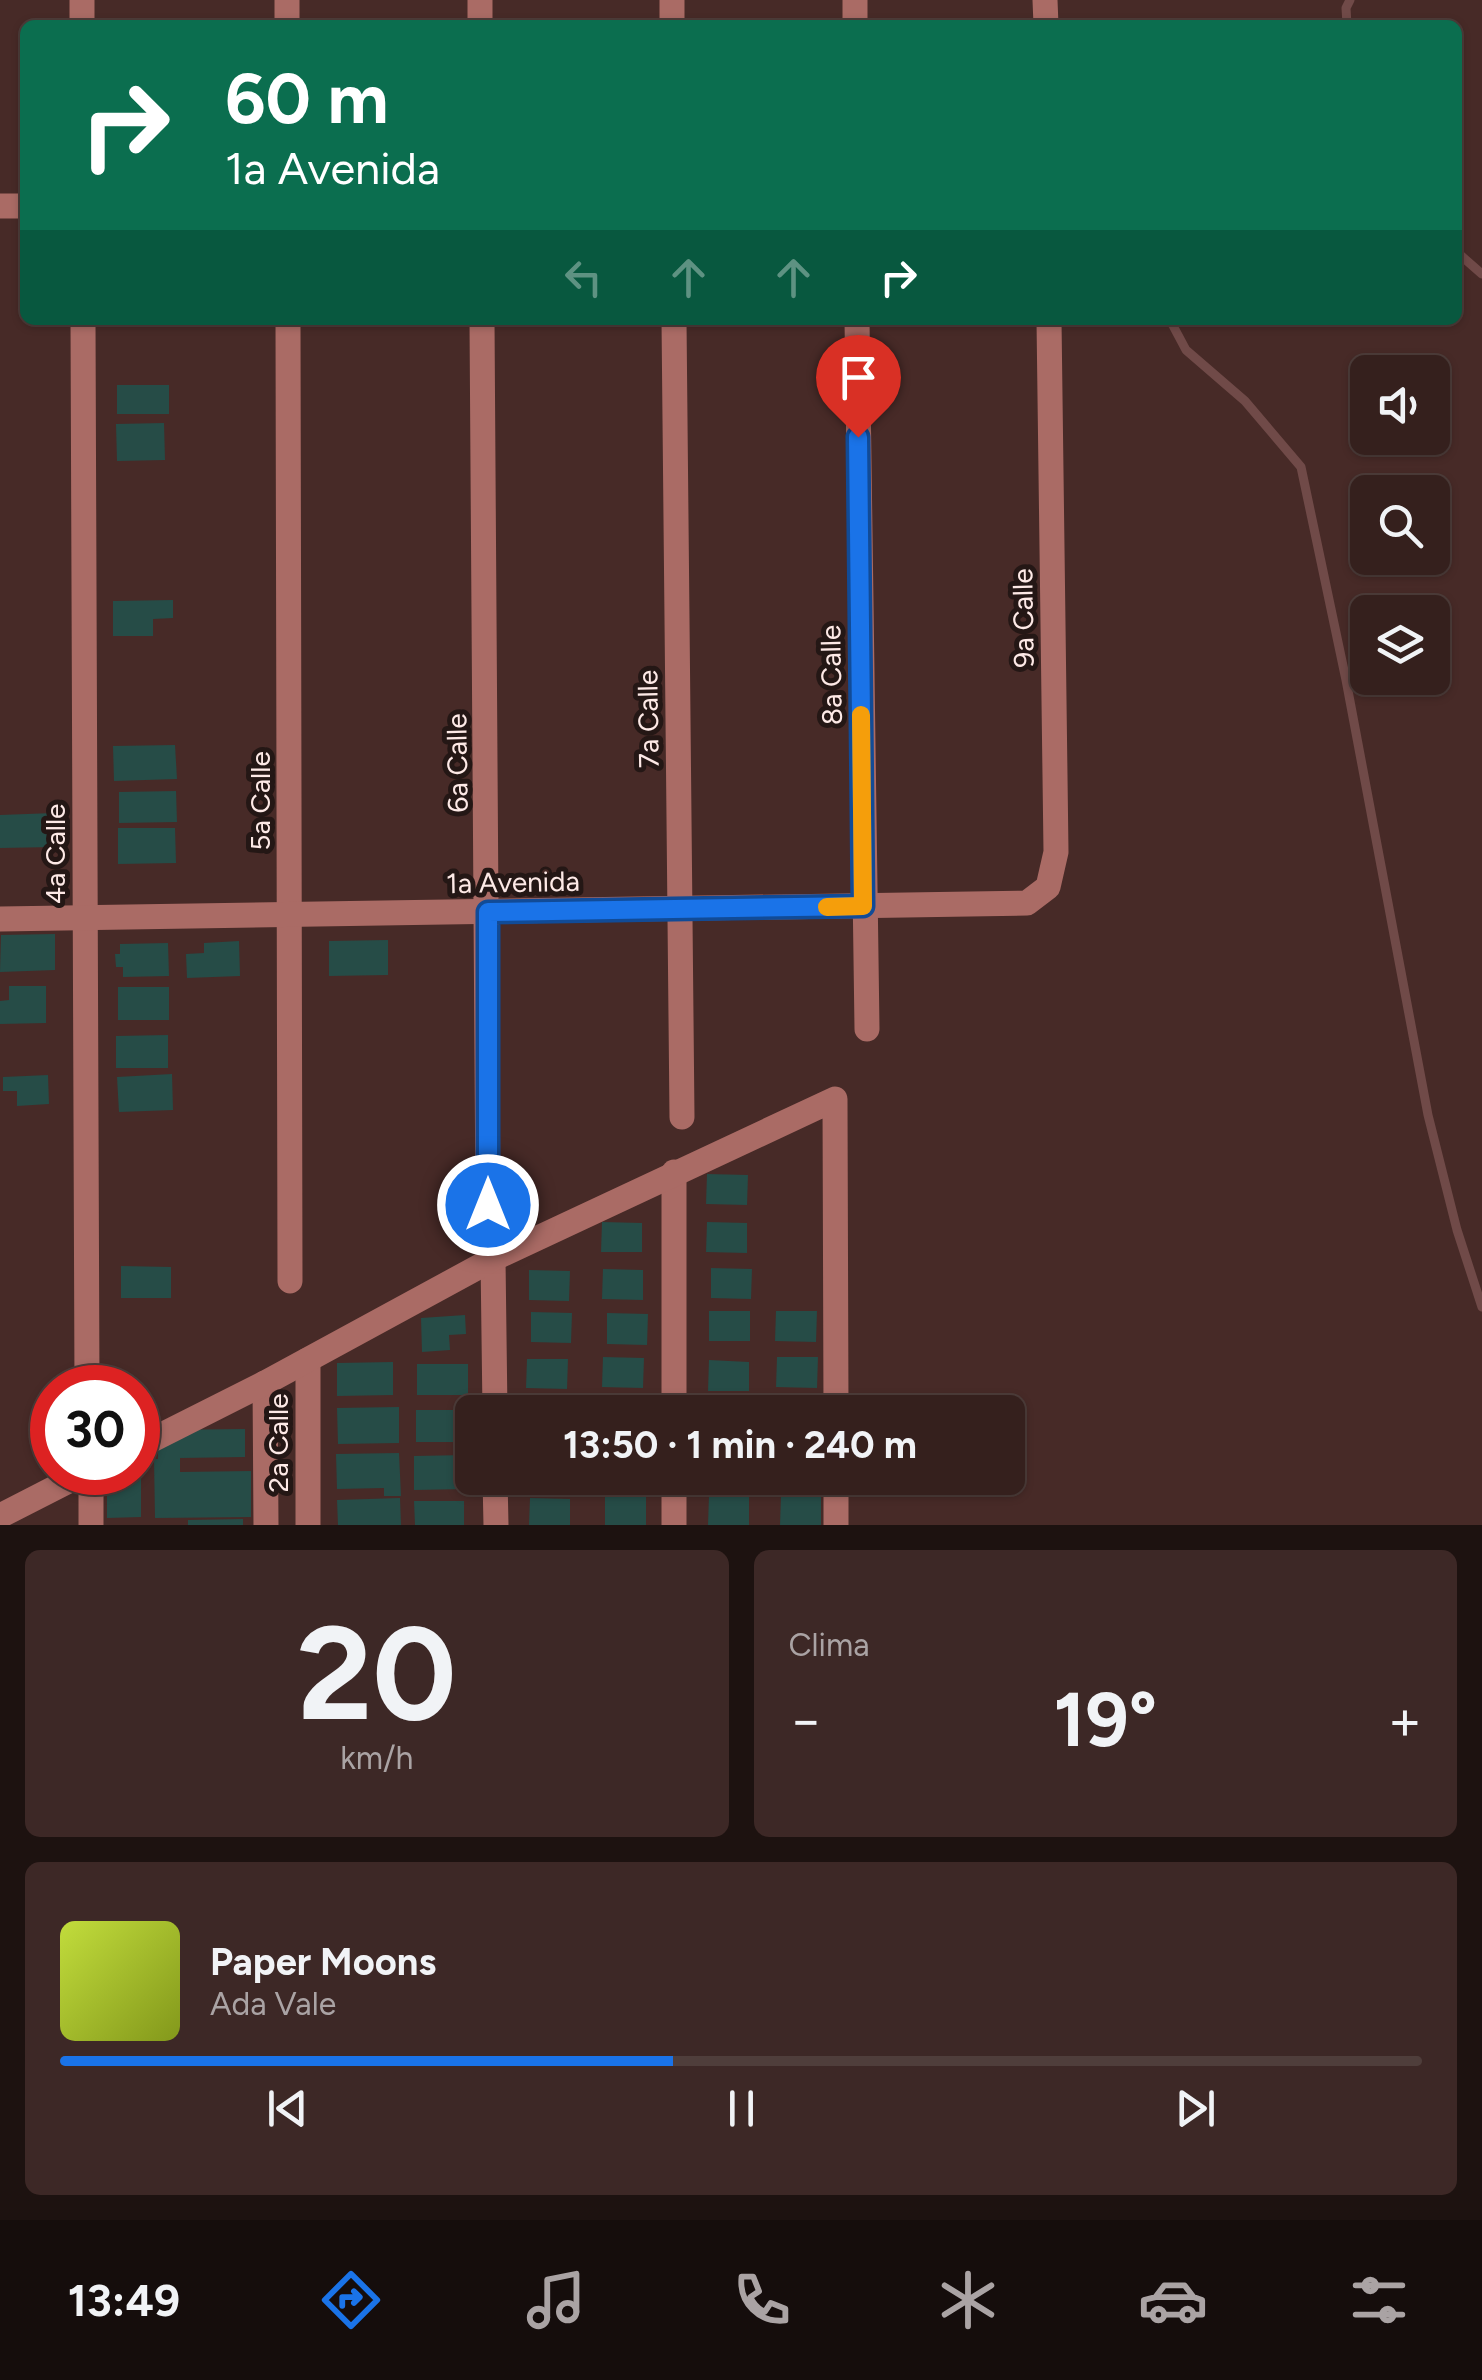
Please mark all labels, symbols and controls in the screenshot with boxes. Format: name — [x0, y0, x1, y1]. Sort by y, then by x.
text: 60 m — [225, 56, 389, 141]
icon: right — [60, 60, 190, 190]
text: 1a Avenida — [225, 141, 440, 195]
icon: left — [556, 250, 611, 305]
icon: ahead — [661, 250, 716, 305]
icon: ahead — [766, 250, 821, 305]
icon: right — [871, 250, 926, 305]
pin — [816, 335, 901, 438]
icon: arrive — [831, 350, 886, 405]
map controls — [1350, 355, 1450, 695]
button: sound — [1350, 355, 1450, 455]
button: search — [1350, 475, 1450, 575]
street label: 9a Calle — [1005, 568, 1041, 668]
button: layers — [1350, 595, 1450, 695]
street label: 8a Calle — [813, 624, 849, 726]
street label: 7a Calle — [630, 670, 666, 768]
street label: 6a Calle — [439, 713, 475, 813]
street label: 5a Calle — [243, 751, 277, 851]
street label: 4a Calle — [38, 804, 72, 904]
street label: 1a Avenida — [446, 864, 580, 900]
position arrow — [436, 1153, 540, 1257]
speed limit sign: 30 — [30, 1365, 160, 1495]
street label: 2a Calle — [261, 1394, 295, 1492]
text: 13:50 · 1 min · 240 m — [563, 1422, 917, 1468]
text: 20 — [297, 1596, 457, 1752]
text: Clima — [789, 1626, 870, 1664]
text: 19° — [1053, 1675, 1157, 1765]
text: − — [789, 1687, 823, 1753]
text: + — [1388, 1687, 1422, 1753]
text: km/h — [340, 1739, 413, 1777]
text: Paper Moons — [210, 1939, 436, 1985]
text: Ada Vale — [210, 1985, 336, 2023]
icon: previous — [260, 2081, 315, 2136]
icon: pause — [714, 2081, 769, 2136]
icon: next — [1168, 2081, 1223, 2136]
icon: directions — [316, 2265, 386, 2335]
icon: music — [521, 2265, 591, 2335]
icon: phone — [727, 2265, 797, 2335]
icon: climate — [933, 2265, 1003, 2335]
icon: car — [1138, 2265, 1208, 2335]
icon: filters — [1344, 2265, 1414, 2335]
text: 13:49 — [68, 2273, 180, 2327]

